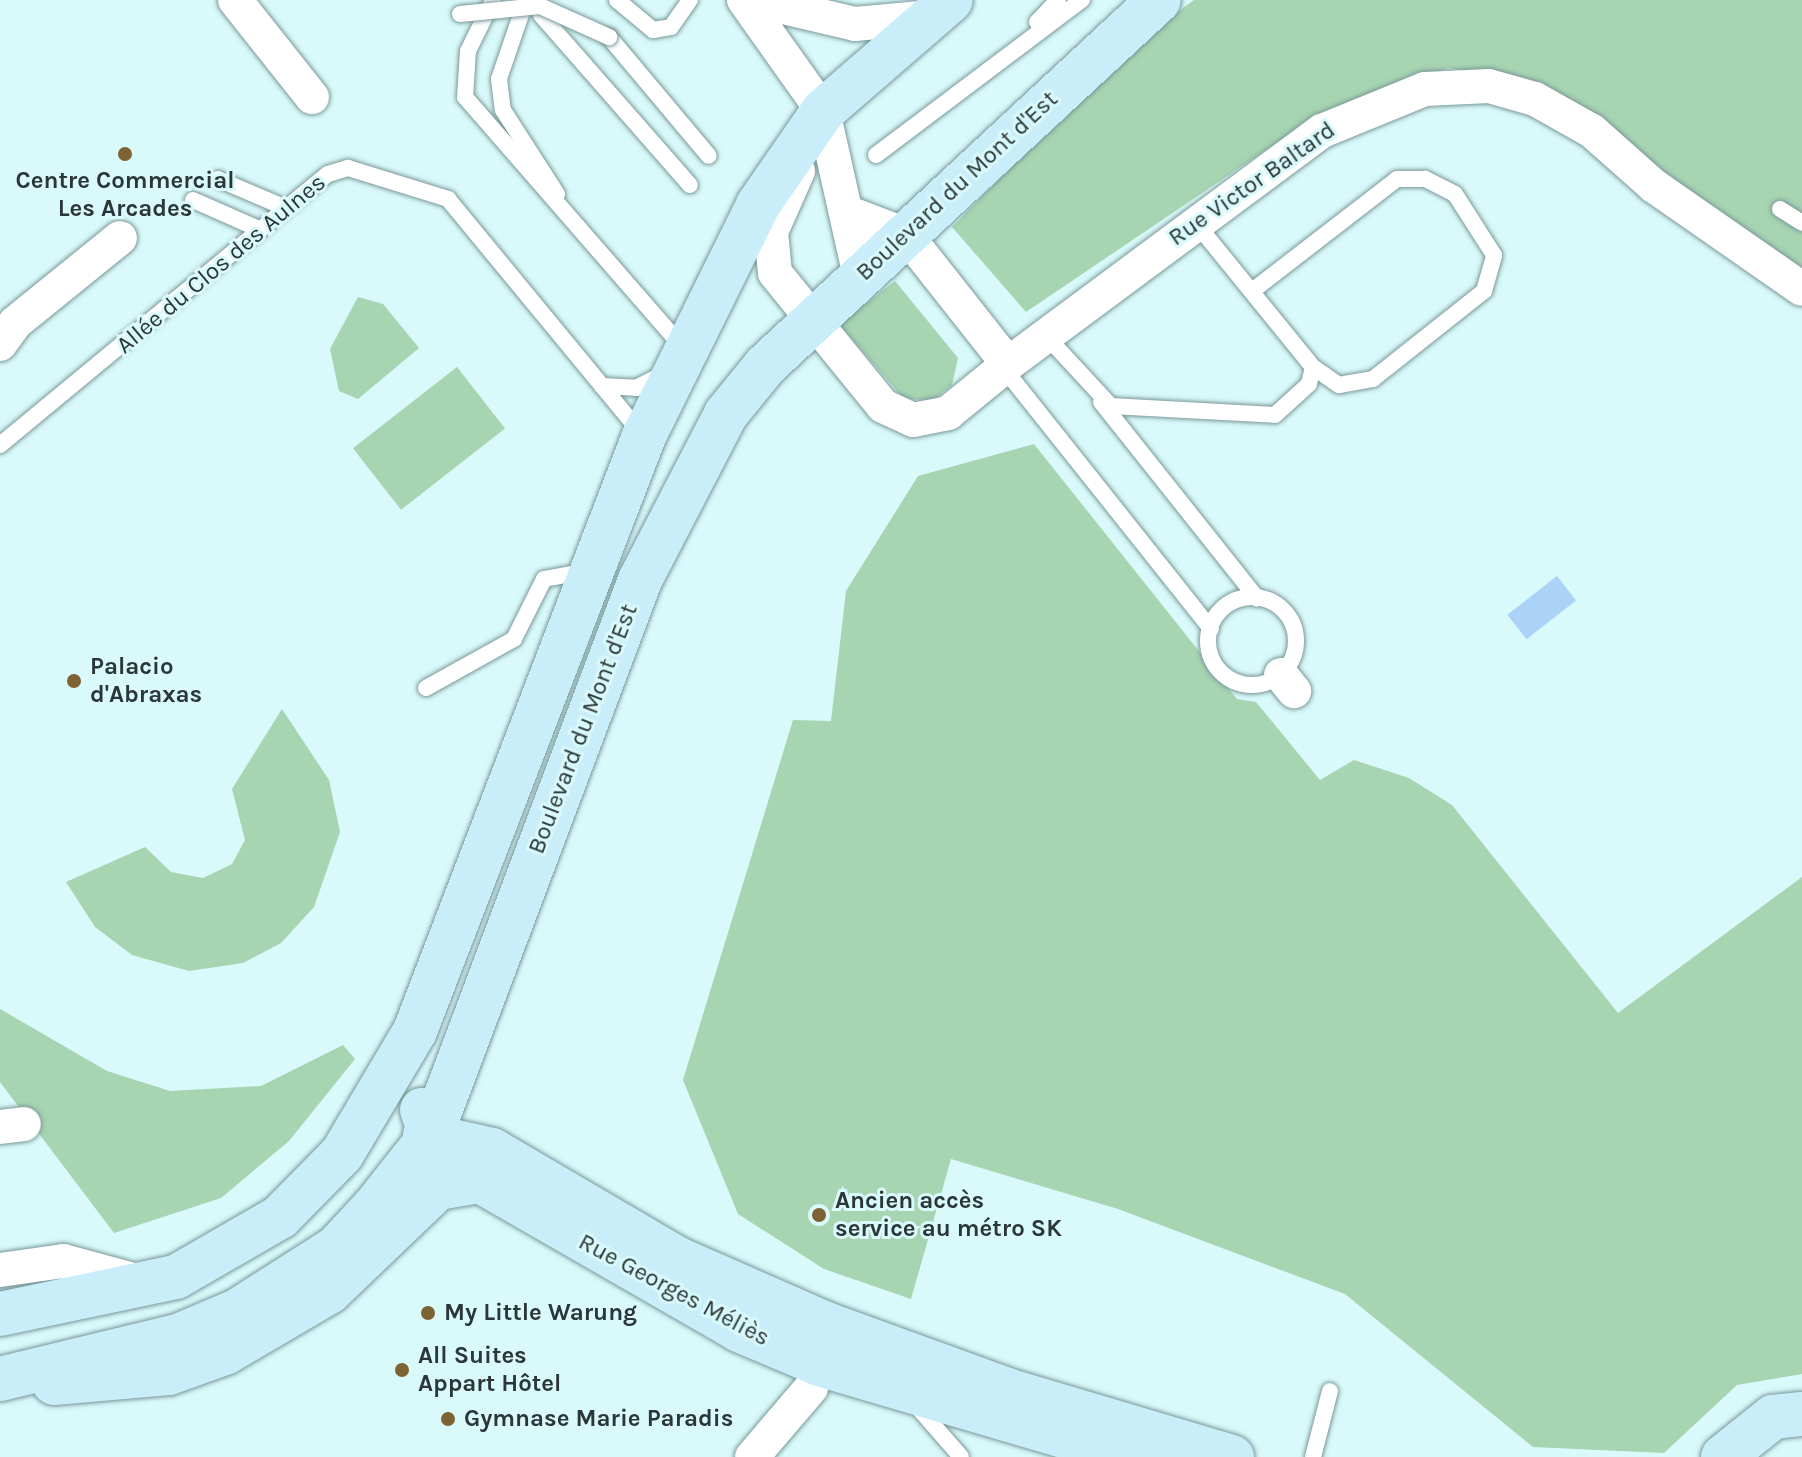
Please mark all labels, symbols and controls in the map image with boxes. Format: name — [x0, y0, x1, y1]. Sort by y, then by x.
street label: Boulevard du Mont d'Est — [850, 85, 1064, 287]
street label: Rue Victor Baltard — [1163, 116, 1341, 252]
marker: Centre Commercial Les Arcades — [116, 145, 134, 163]
place label: Centre Commercial Les Arcades — [16, 167, 234, 223]
street label: Allée du Clos des Aulnes — [111, 168, 331, 360]
street label: Boulevard du Mont d'Est — [522, 600, 644, 858]
place label: Palacio d'Abraxas — [90, 653, 202, 709]
marker: Palacio d'Abraxas — [65, 672, 83, 690]
place label: Ancien accès service au métro SK — [835, 1187, 1062, 1243]
marker: Ancien accès service au métro SK — [810, 1206, 828, 1224]
street label: Rue Georges Méliès — [574, 1228, 774, 1352]
place label: My Little Warung — [444, 1299, 637, 1327]
marker: My Little Warung — [419, 1304, 437, 1322]
place label: All Suites Appart Hôtel — [418, 1342, 561, 1398]
marker: All Suites Appart Hôtel — [393, 1361, 411, 1379]
place label: Gymnase Marie Paradis — [464, 1405, 733, 1433]
marker: Gymnase Marie Paradis — [439, 1410, 457, 1428]

